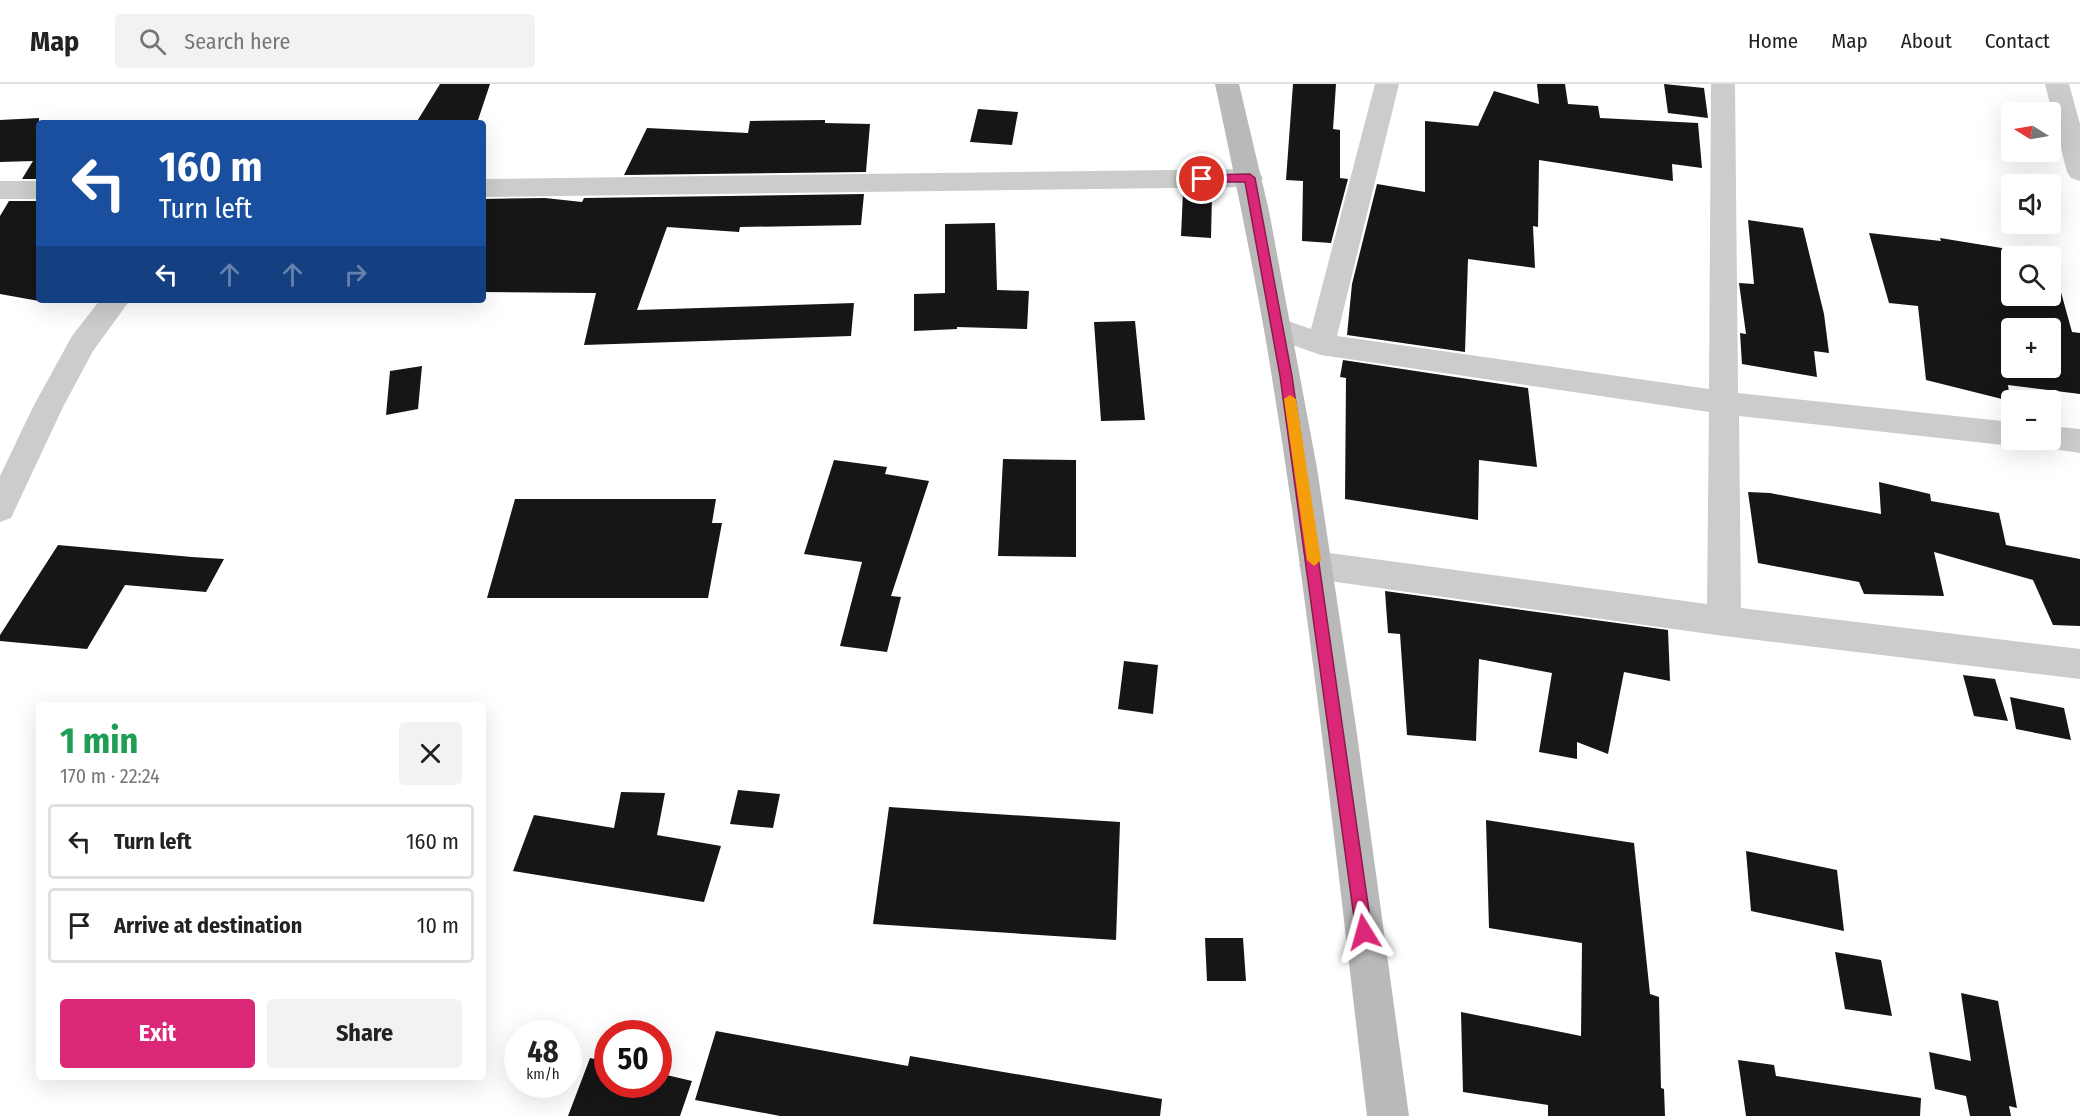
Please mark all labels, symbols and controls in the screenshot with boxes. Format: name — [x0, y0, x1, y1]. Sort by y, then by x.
search box — [115, 14, 535, 68]
text: Map — [30, 25, 79, 58]
icon: search — [136, 25, 169, 58]
text: Search here — [184, 28, 290, 55]
text: Home — [1748, 28, 1798, 54]
text: Map — [1831, 28, 1868, 54]
text: About — [1901, 28, 1952, 54]
text: Contact — [1985, 28, 2050, 54]
north arrow — [2001, 102, 2061, 162]
map controls — [2001, 102, 2061, 450]
text: 160 m — [159, 142, 262, 192]
icon: left — [60, 144, 138, 222]
pin — [1176, 153, 1227, 204]
icon: arrive — [1185, 162, 1218, 195]
button: sound — [2001, 174, 2061, 234]
text: Turn left — [159, 193, 252, 225]
button: search — [2001, 246, 2061, 306]
icon: left — [150, 258, 183, 291]
icon: ahead — [213, 258, 246, 291]
icon: ahead — [276, 258, 309, 291]
icon: right — [339, 258, 372, 291]
button: + — [2001, 318, 2061, 378]
button: − — [2001, 390, 2061, 450]
text: 1 min — [60, 719, 138, 763]
button: close — [399, 722, 462, 785]
text: 170 m · 22:24 — [60, 764, 160, 788]
icon: left — [63, 825, 96, 858]
text: Turn left — [114, 828, 192, 855]
text: 160 m — [406, 828, 459, 855]
position arrow — [1332, 900, 1396, 964]
icon: arrive — [63, 909, 96, 942]
text: Arrive at destination — [114, 912, 302, 939]
text: 10 m — [417, 912, 459, 939]
button: Exit — [60, 999, 255, 1068]
button: Share — [267, 999, 462, 1068]
speed limit sign: 50 — [594, 1020, 672, 1098]
text: 48 — [527, 1034, 559, 1070]
text: km/h — [526, 1065, 560, 1083]

